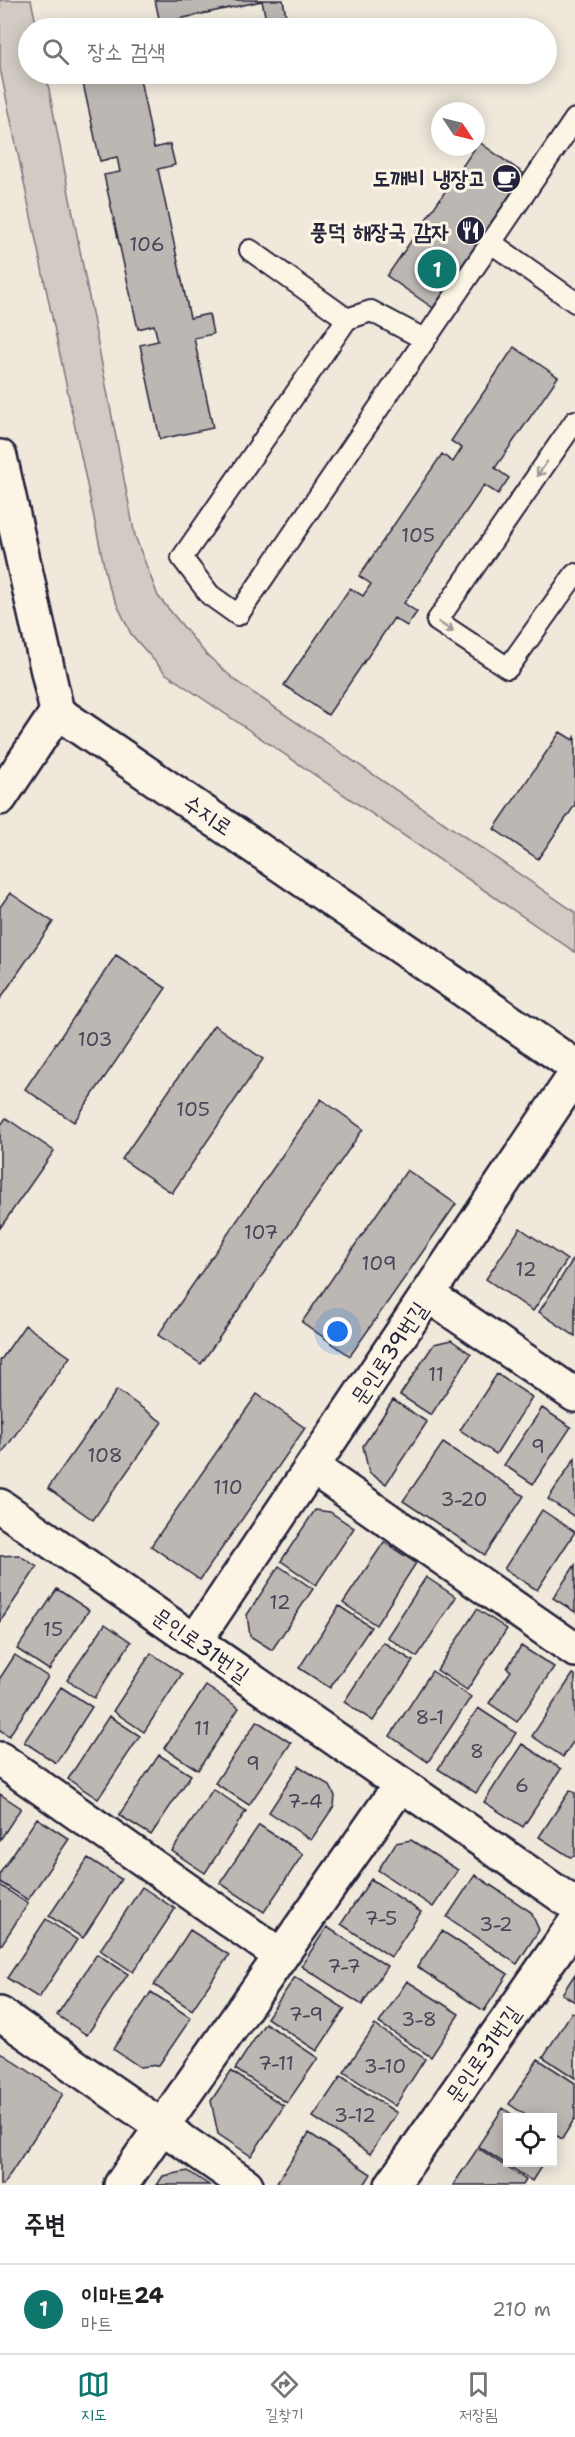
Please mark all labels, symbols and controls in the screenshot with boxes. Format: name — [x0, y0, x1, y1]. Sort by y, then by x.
search box — [18, 18, 557, 84]
icon: search — [39, 35, 72, 68]
text: 장소 검색 — [87, 37, 165, 66]
north arrow — [431, 102, 485, 156]
cafe icon: 도깨비 냉장고 — [491, 162, 523, 194]
place label: 도깨비 냉장고 — [372, 164, 486, 193]
restaurant icon: 풍덕 해장국 감자 — [454, 215, 486, 247]
place label: 풍덕 해장국 감자 — [310, 217, 449, 246]
house number: 106 — [129, 231, 165, 257]
pin: 1 — [418, 246, 456, 292]
one-way arrow — [536, 460, 548, 477]
house number: 105 — [401, 522, 435, 548]
one-way arrow — [438, 621, 454, 633]
street label: 수지로 — [178, 788, 238, 842]
house number: 103 — [78, 1026, 112, 1052]
house number: 105 — [176, 1096, 210, 1122]
house number: 107 — [244, 1219, 278, 1245]
house number: 109 — [361, 1250, 397, 1276]
house number: 12 — [515, 1256, 537, 1282]
street label: 문인로39번길 — [344, 1296, 434, 1410]
your location — [323, 1317, 352, 1346]
house number: 11 — [428, 1361, 444, 1387]
house number: 9 — [531, 1433, 545, 1459]
house number: 108 — [87, 1442, 123, 1468]
house number: 110 — [213, 1474, 243, 1500]
house number: 3-20 — [441, 1486, 488, 1512]
house number: 12 — [269, 1589, 291, 1615]
street label: 문인로31번길 — [147, 1601, 255, 1689]
house number: 15 — [43, 1616, 63, 1642]
house number: 8-1 — [416, 1704, 444, 1730]
house number: 11 — [194, 1715, 210, 1741]
house number: 8 — [470, 1738, 484, 1764]
house number: 9 — [246, 1750, 260, 1776]
house number: 6 — [515, 1772, 529, 1798]
house number: 7-4 — [287, 1788, 323, 1814]
house number: 7-5 — [365, 1905, 397, 1931]
house number: 3-2 — [479, 1911, 513, 1937]
house number: 7-7 — [327, 1953, 361, 1979]
street label: 문인로31번길 — [439, 2000, 527, 2108]
house number: 7-9 — [289, 2001, 323, 2027]
house number: 3-8 — [401, 2006, 437, 2032]
house number: 7-11 — [258, 2050, 294, 2076]
house number: 3-10 — [364, 2053, 406, 2079]
house number: 3-12 — [334, 2102, 376, 2128]
map controls — [503, 2113, 557, 2167]
button: locate — [503, 2113, 557, 2167]
text: 주변 — [24, 2206, 66, 2241]
text: 이마트24 — [81, 2281, 164, 2310]
text: 1 — [39, 2296, 48, 2322]
text: 210 m — [492, 2296, 551, 2322]
text: 마트 — [81, 2310, 113, 2336]
tab: 지도 — [77, 2368, 110, 2425]
tab: 길찾기 — [265, 2368, 304, 2425]
tab: 저장됨 — [459, 2368, 498, 2425]

